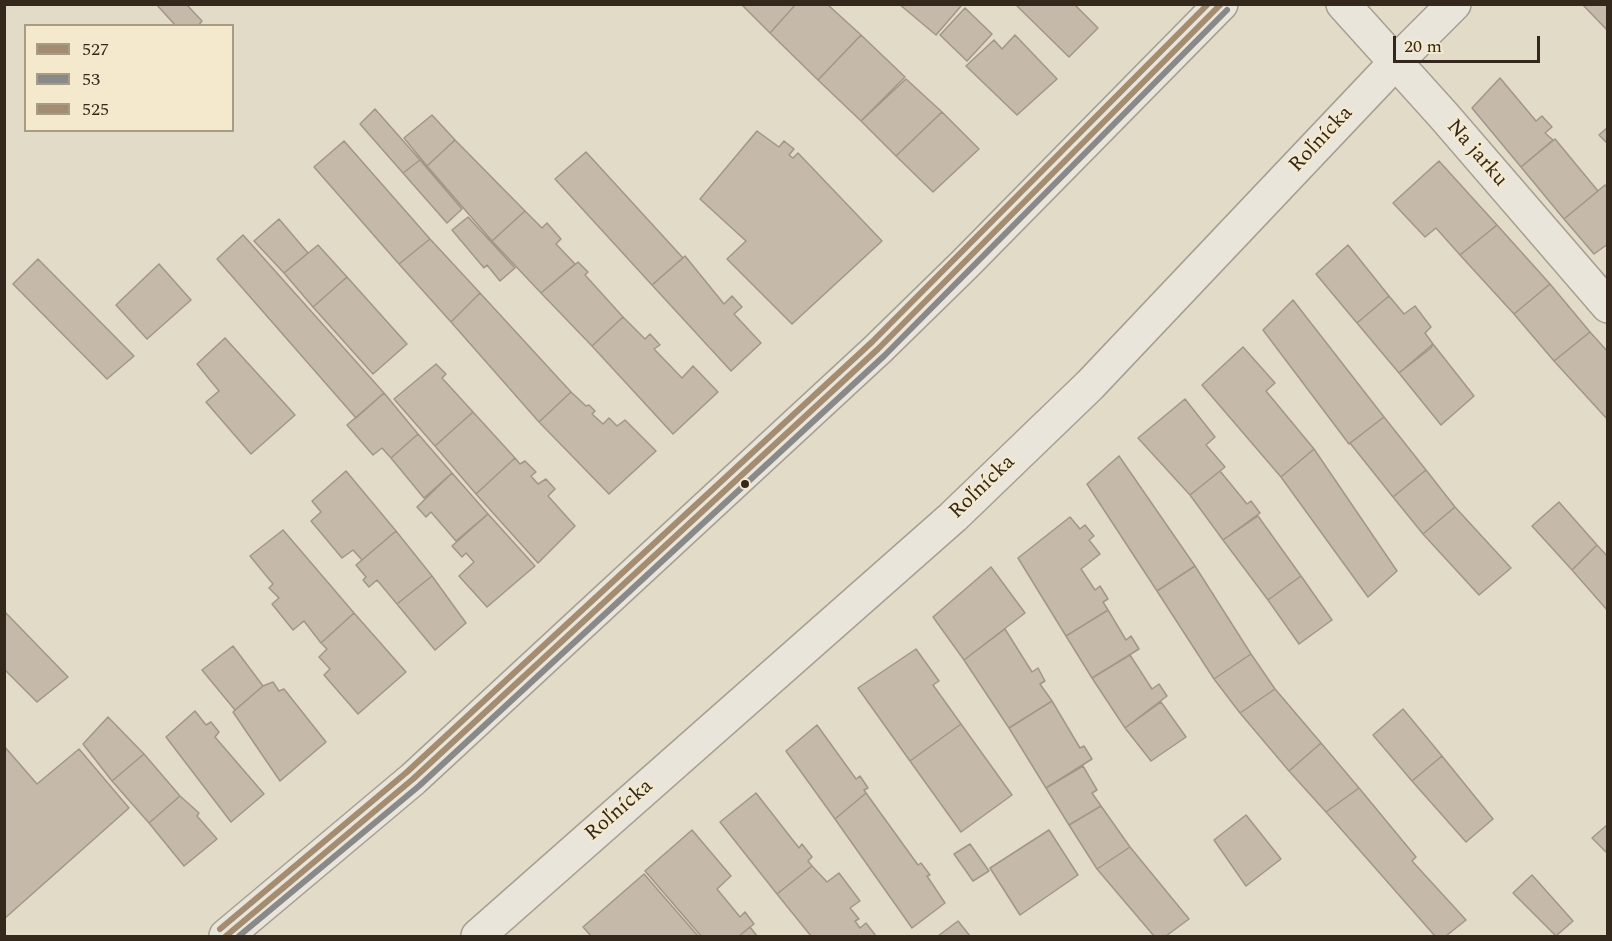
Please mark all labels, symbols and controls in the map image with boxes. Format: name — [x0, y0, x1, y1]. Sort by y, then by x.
legend — [24, 24, 234, 132]
scale bar — [1396, 24, 1543, 62]
text: 20 m — [1404, 33, 1442, 60]
text: 527 — [82, 36, 109, 63]
text: 53 — [82, 66, 100, 93]
text: 525 — [82, 96, 109, 123]
street label: Roľnícka — [1285, 101, 1359, 179]
street label: Na jarku — [1440, 115, 1512, 193]
street label: Roľnícka — [945, 451, 1021, 525]
unlabelled marker — [739, 478, 751, 490]
street label: Roľnícka — [581, 775, 659, 847]

